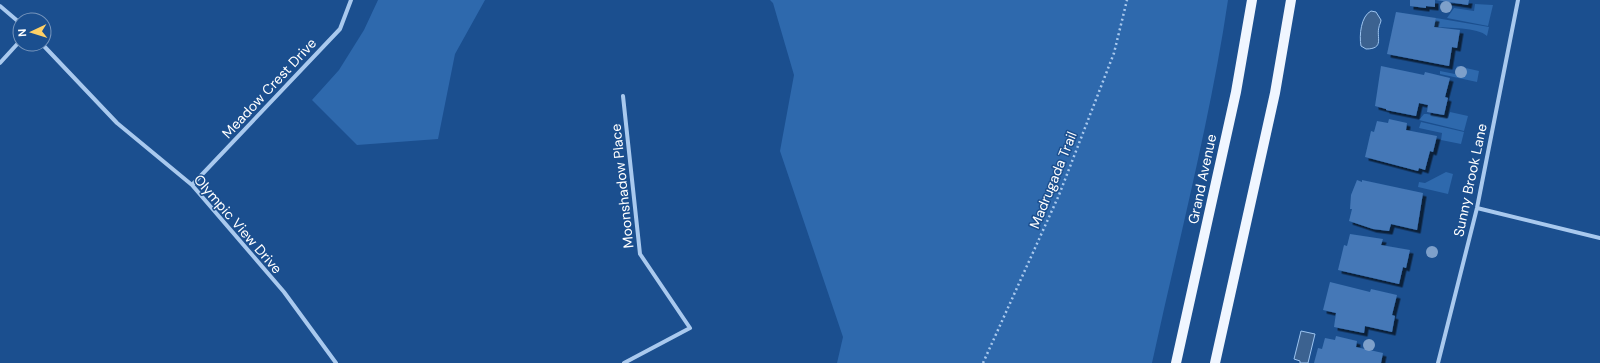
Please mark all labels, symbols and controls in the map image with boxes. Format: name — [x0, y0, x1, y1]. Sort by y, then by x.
north arrow — [12, 12, 52, 52]
text: N — [15, 28, 29, 37]
street label: Meadow Crest Drive — [218, 34, 320, 142]
street label: Sunny Brook Lane — [1449, 122, 1491, 238]
street label: Moonshadow Place — [607, 123, 637, 249]
street label: Madrugada Trail — [1025, 129, 1081, 231]
street label: Grand Avenue — [1184, 132, 1220, 226]
street label: Olympic View Drive — [190, 171, 286, 277]

